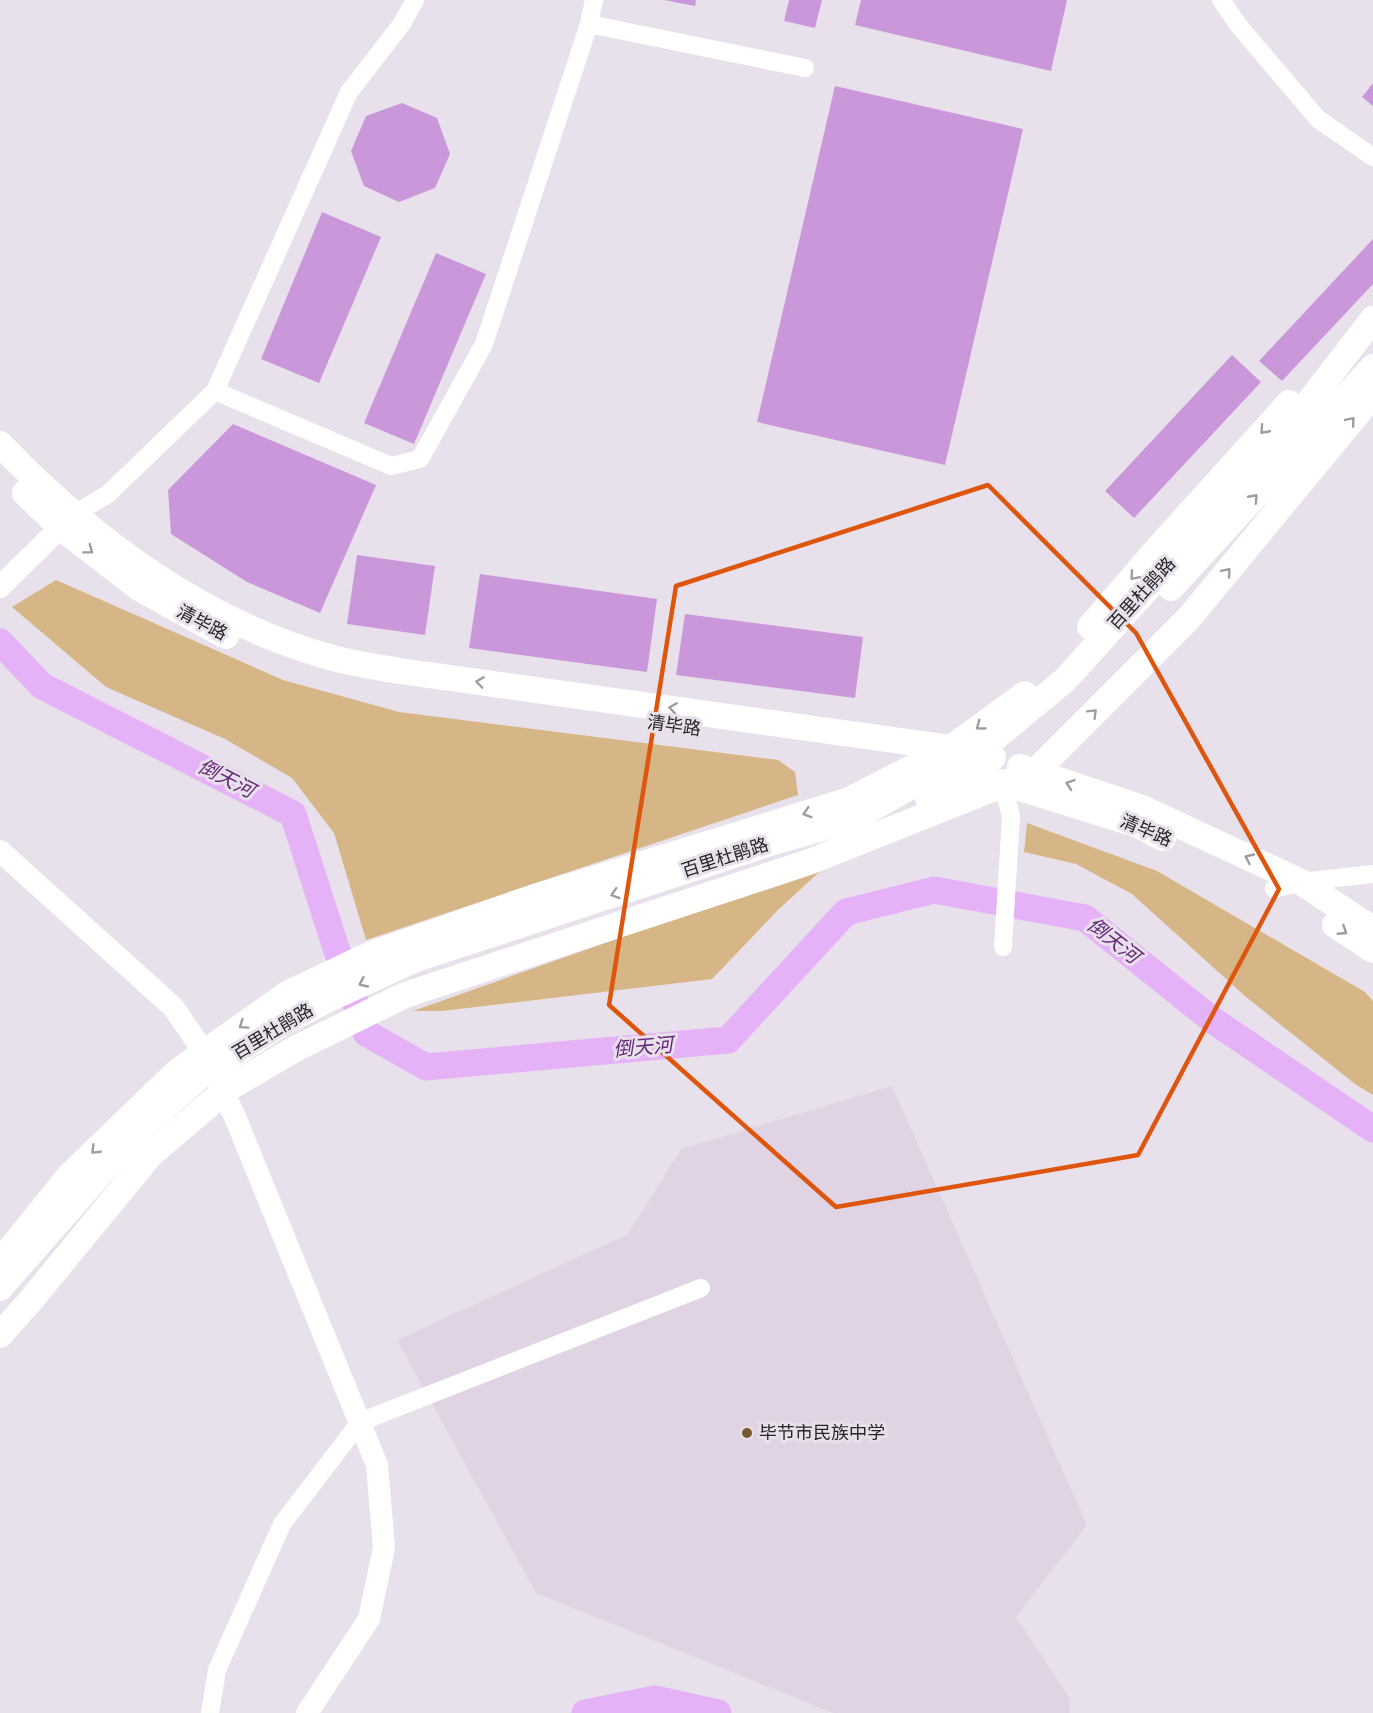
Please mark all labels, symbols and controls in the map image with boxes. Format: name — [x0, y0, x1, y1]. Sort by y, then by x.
one-way arrow — [1344, 417, 1355, 428]
one-way arrow — [1260, 424, 1271, 434]
one-way arrow — [1246, 494, 1257, 505]
one-way arrow — [82, 542, 93, 553]
street label: 百里杜鹃路 — [1104, 554, 1180, 634]
one-way arrow — [1220, 567, 1231, 578]
one-way arrow — [1130, 569, 1141, 580]
street label: 清毕路 — [173, 601, 231, 645]
one-way arrow — [475, 676, 485, 688]
one-way arrow — [669, 703, 678, 715]
one-way arrow — [1085, 709, 1096, 720]
street label: 清毕路 — [646, 712, 702, 740]
one-way arrow — [976, 719, 987, 730]
water label: 倒天河 — [194, 755, 262, 805]
one-way arrow — [1065, 778, 1076, 791]
one-way arrow — [802, 806, 813, 818]
street label: 清毕路 — [1117, 811, 1175, 851]
street label: 百里杜鹃路 — [679, 834, 771, 882]
one-way arrow — [1245, 854, 1256, 866]
one-way arrow — [610, 887, 621, 899]
water label: 倒天河 — [1082, 913, 1147, 971]
one-way arrow — [1337, 923, 1347, 935]
one-way arrow — [359, 976, 370, 988]
street label: 百里杜鹃路 — [229, 1000, 317, 1064]
one-way arrow — [239, 1018, 250, 1029]
water label: 倒天河 — [612, 1033, 678, 1063]
one-way arrow — [92, 1143, 103, 1154]
place label: 毕节市民族中学 — [759, 1423, 885, 1444]
marker: 毕节市民族中学 — [740, 1426, 754, 1440]

